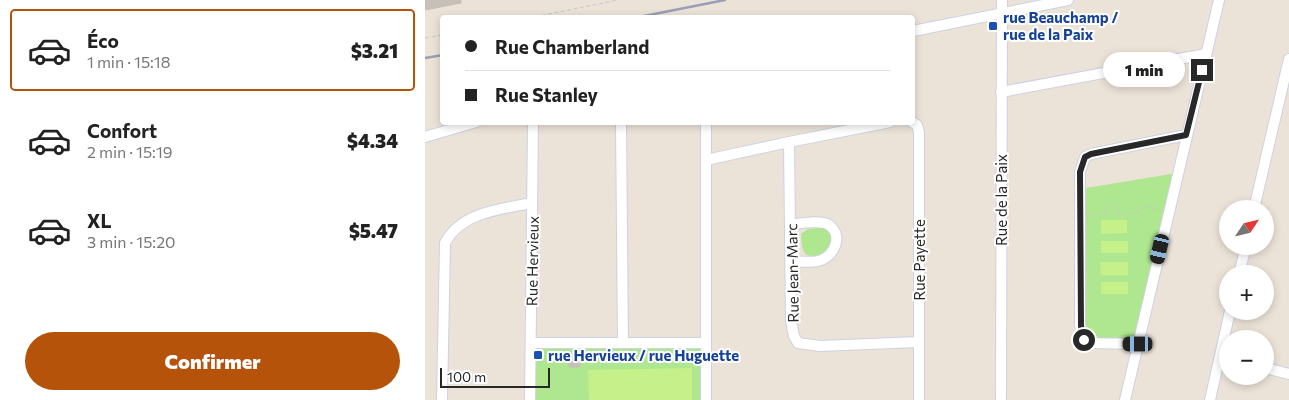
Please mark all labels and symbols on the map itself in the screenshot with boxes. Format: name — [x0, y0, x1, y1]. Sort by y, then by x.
place label: rue Beauchamp / rue de la Paix — [1003, 8, 1118, 43]
marker: rue Beauchamp / rue de la Paix — [987, 20, 999, 32]
callout: 1 min — [1102, 52, 1185, 88]
route end — [1191, 59, 1213, 81]
street label: Rue de la Paix — [992, 154, 1010, 246]
north arrow — [1219, 200, 1274, 255]
street label: Rue Hervieux — [522, 216, 542, 306]
street label: Rue Payette — [910, 219, 928, 301]
street label: Rue Jean-Marc — [782, 223, 802, 323]
car — [1149, 233, 1170, 265]
route start — [1073, 329, 1095, 351]
car — [1123, 337, 1153, 352]
place label: rue Hervieux / rue Huguette — [548, 346, 739, 364]
marker: rue Hervieux / rue Huguette — [532, 349, 544, 361]
scale bar — [440, 365, 550, 388]

